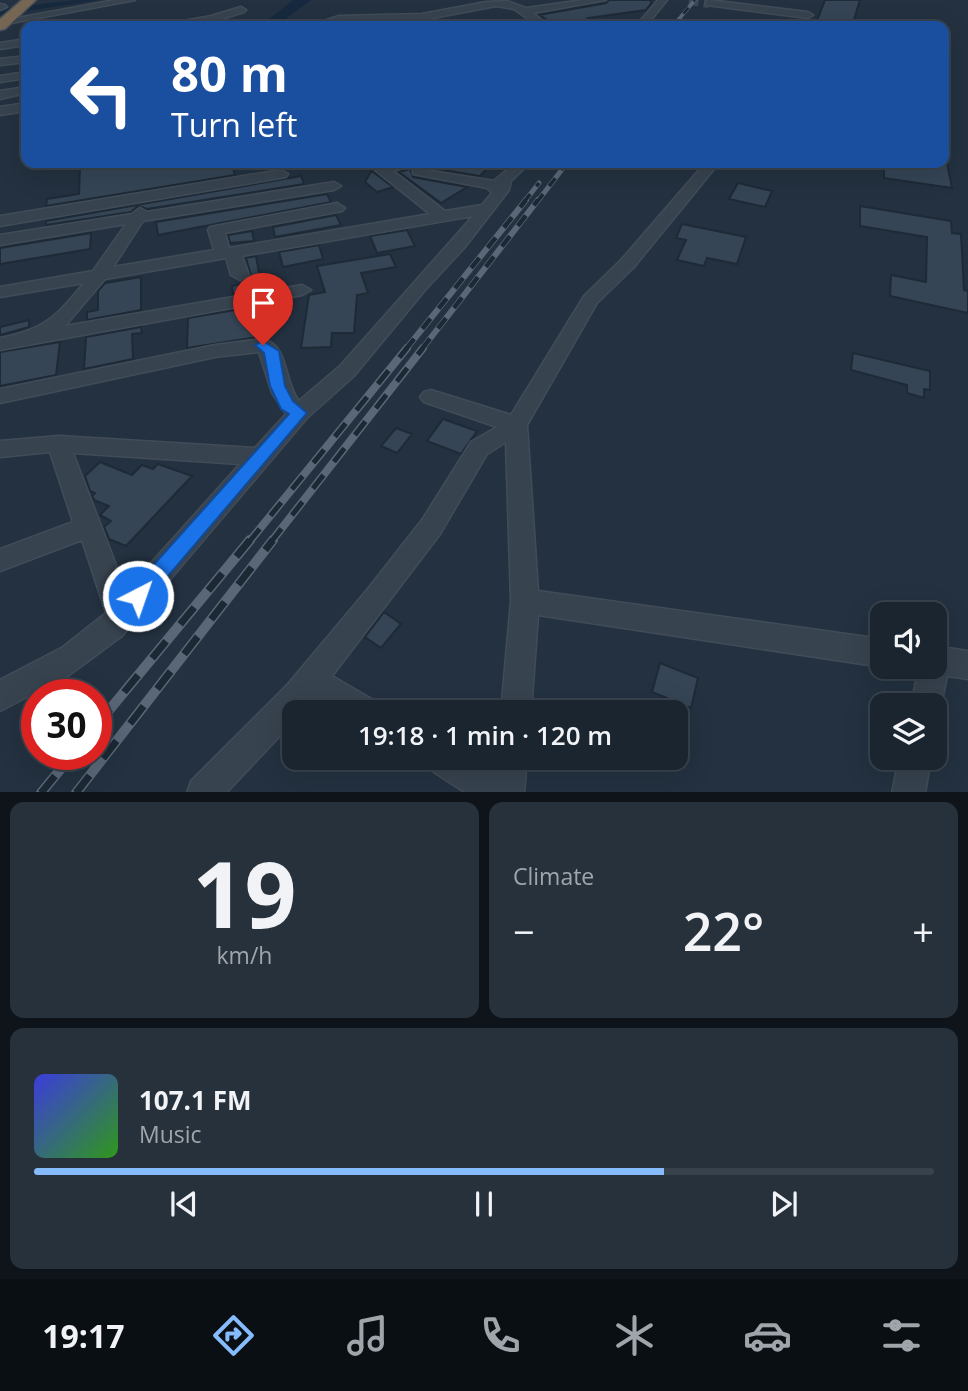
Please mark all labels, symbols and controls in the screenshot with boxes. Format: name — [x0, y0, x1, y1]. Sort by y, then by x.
text: 80 m — [171, 40, 288, 106]
icon: left — [56, 49, 147, 140]
text: Turn left — [171, 103, 297, 146]
pin — [233, 273, 293, 345]
icon: arrive — [244, 284, 282, 322]
position arrow — [101, 559, 175, 633]
map controls — [870, 602, 947, 770]
button: sound — [870, 602, 947, 679]
speed limit sign: 30 — [21, 679, 112, 770]
button: layers — [870, 693, 947, 770]
text: 19:18 · 1 min · 120 m — [358, 717, 612, 753]
text: 19 — [192, 831, 297, 955]
text: Climate — [513, 860, 594, 892]
text: 22° — [683, 895, 764, 966]
text: − — [513, 905, 535, 957]
text: + — [912, 905, 934, 957]
text: km/h — [217, 939, 272, 971]
text: 107.1 FM — [139, 1082, 251, 1118]
text: Music — [139, 1118, 202, 1150]
icon: previous — [165, 1185, 203, 1223]
icon: pause — [465, 1185, 503, 1223]
icon: next — [765, 1185, 803, 1223]
icon: directions — [209, 1311, 258, 1360]
icon: music — [343, 1311, 392, 1360]
icon: phone — [476, 1311, 525, 1360]
icon: climate — [610, 1311, 659, 1360]
icon: car — [743, 1311, 792, 1360]
icon: filters — [877, 1311, 926, 1360]
text: 19:17 — [42, 1314, 125, 1357]

